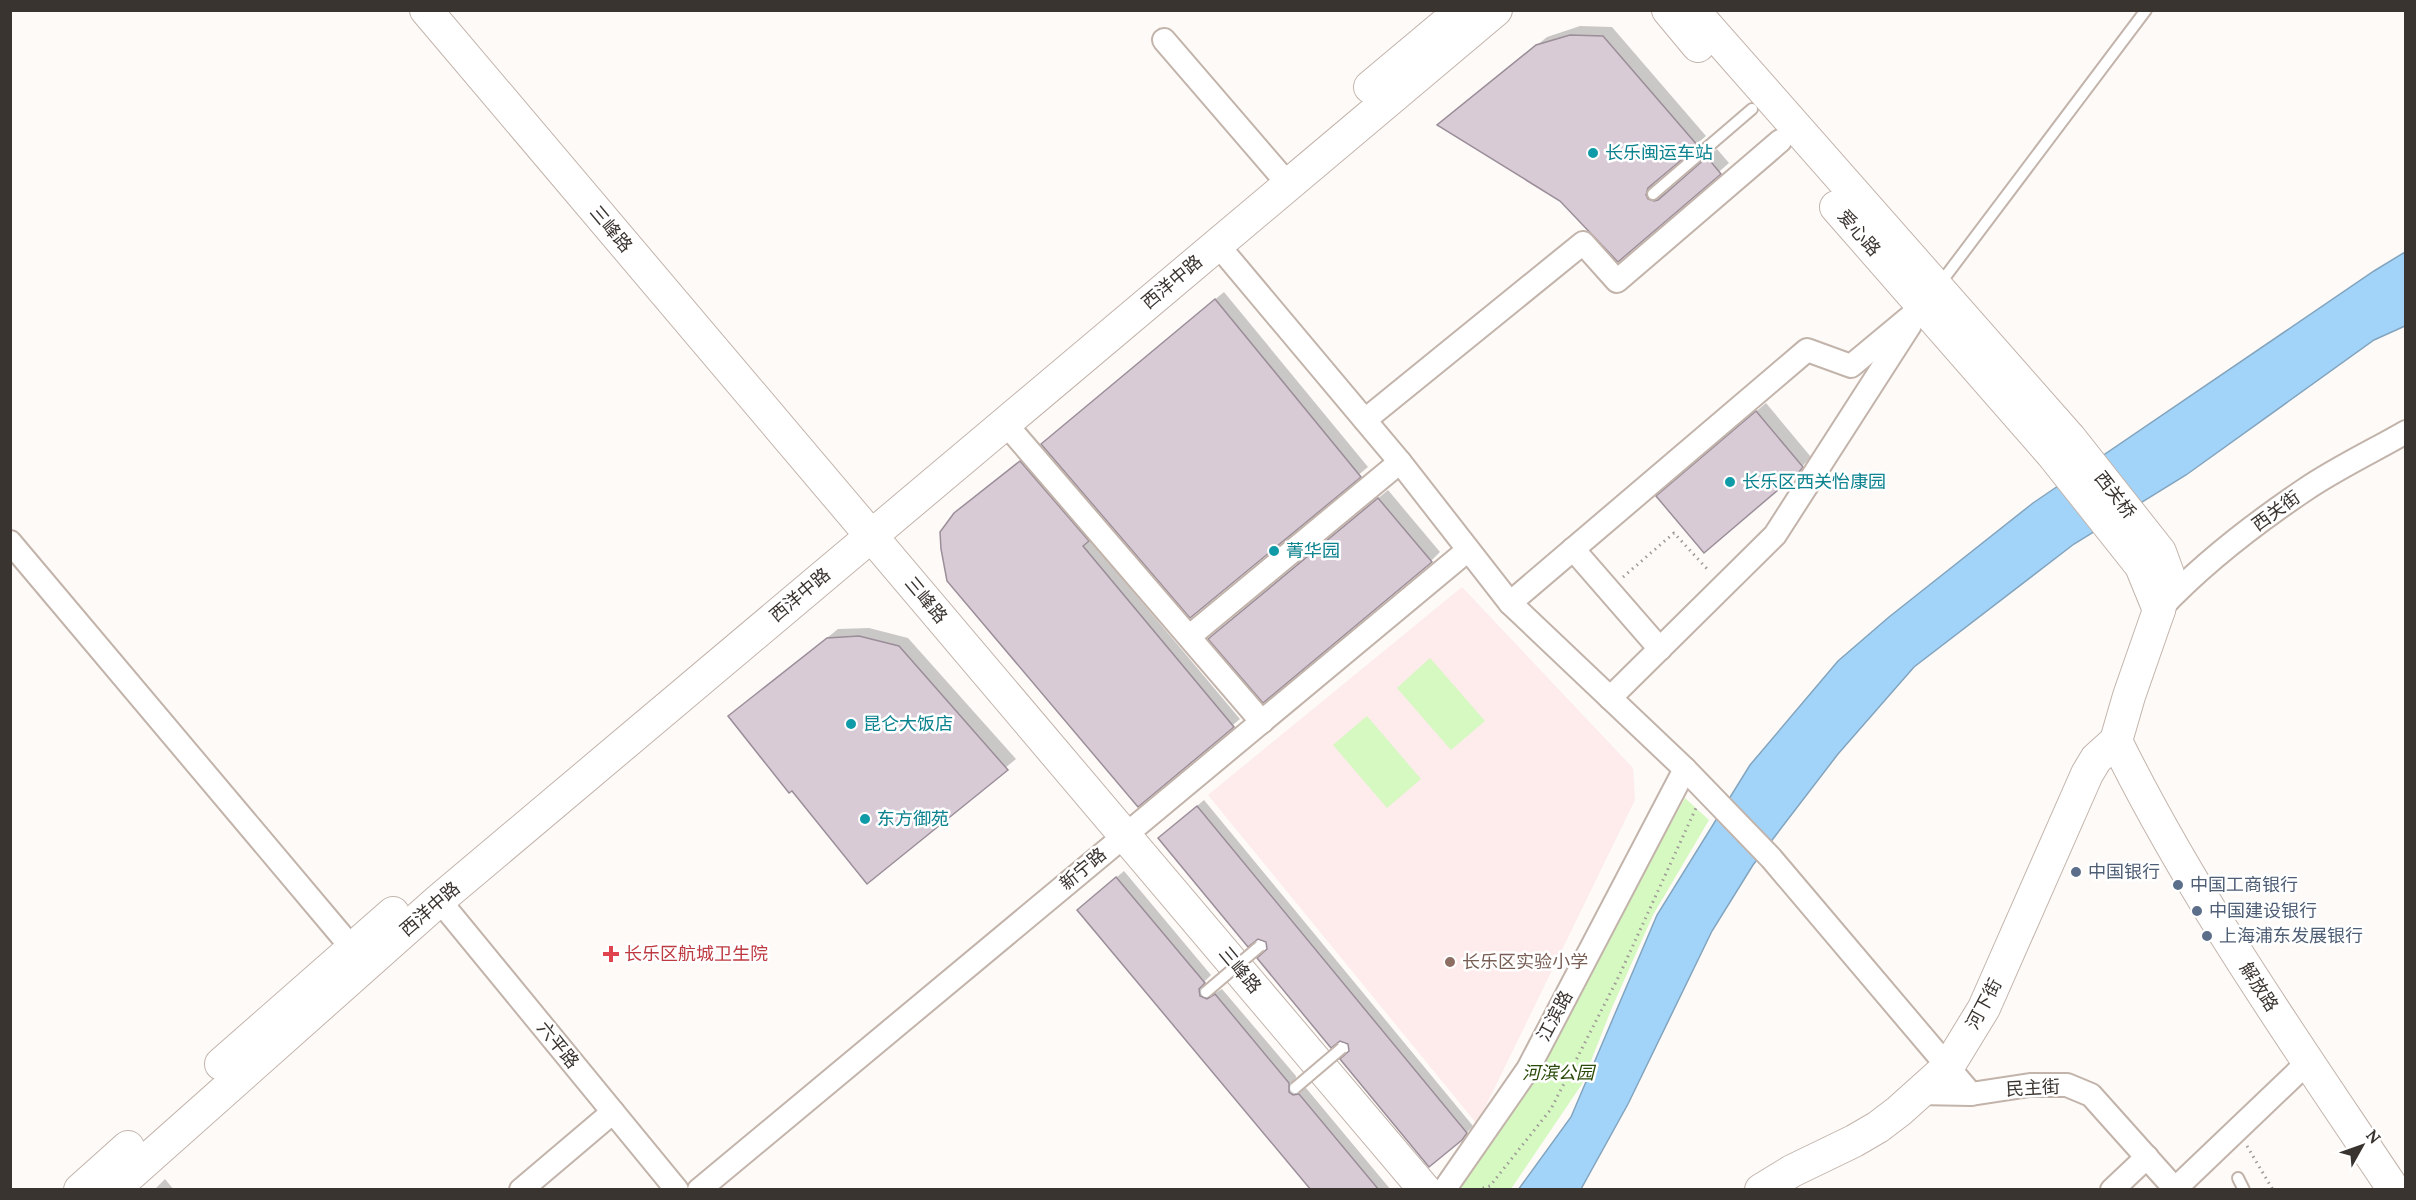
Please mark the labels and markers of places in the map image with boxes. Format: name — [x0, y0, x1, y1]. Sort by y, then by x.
place label: 长乐闽运车站 — [1605, 141, 1713, 164]
marker: 长乐闽运车站 — [1586, 146, 1600, 160]
place label: 长乐区西关怡康园 — [1742, 470, 1886, 493]
marker: 长乐区西关怡康园 — [1723, 475, 1737, 489]
place label: 菁华园 — [1286, 539, 1340, 562]
marker: 菁华园 — [1267, 544, 1281, 558]
place label: 昆仑大饭店 — [863, 712, 953, 735]
marker: 昆仑大饭店 — [844, 717, 858, 731]
place label: 东方御苑 — [877, 807, 949, 830]
marker: 东方御苑 — [858, 812, 872, 826]
place label: 中国银行 — [2088, 860, 2160, 883]
marker: 中国银行 — [2069, 865, 2083, 879]
place label: 中国工商银行 — [2190, 873, 2298, 896]
marker: 中国工商银行 — [2171, 878, 2185, 892]
place label: 中国建设银行 — [2209, 899, 2317, 922]
marker: 中国建设银行 — [2190, 904, 2204, 918]
place label: 上海浦东发展银行 — [2219, 924, 2363, 947]
marker: 上海浦东发展银行 — [2200, 929, 2214, 943]
place label: 长乐区航城卫生院 — [624, 942, 768, 965]
marker: 长乐区航城卫生院 — [602, 945, 620, 963]
place label: 长乐区实验小学 — [1462, 950, 1588, 973]
marker: 长乐区实验小学 — [1443, 955, 1457, 969]

